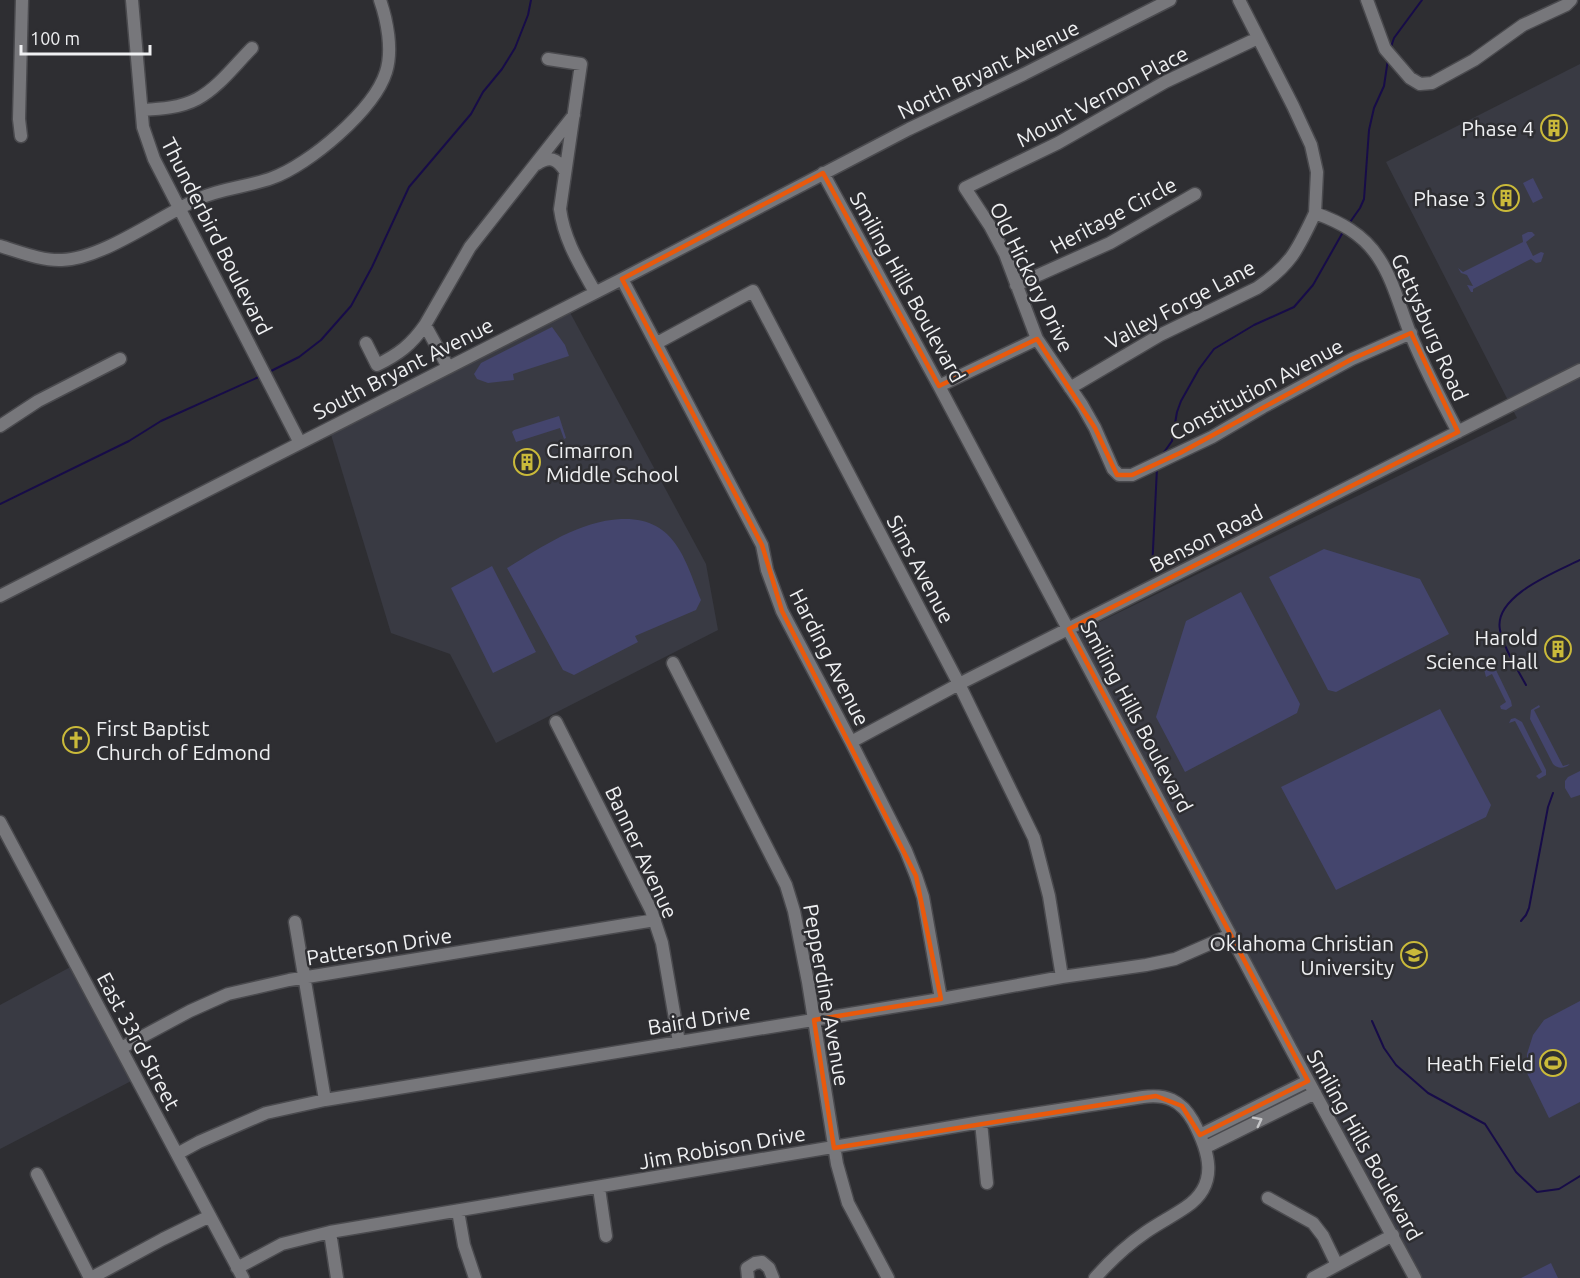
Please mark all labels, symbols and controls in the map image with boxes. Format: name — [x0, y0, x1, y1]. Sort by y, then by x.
street label: North Bryant Avenue — [893, 15, 1083, 123]
scale bar — [21, 18, 150, 56]
text: 100 m — [30, 28, 80, 48]
street label: Mount Vernon Place — [1012, 41, 1192, 151]
building icon: Phase 4 — [1539, 113, 1569, 143]
place label: Phase 4 — [1461, 116, 1534, 140]
street label: Thunderbird Boulevard — [157, 133, 277, 339]
street label: Heritage Circle — [1046, 172, 1180, 258]
building icon: Phase 3 — [1491, 183, 1521, 213]
place label: Phase 3 — [1413, 186, 1486, 210]
street label: Smiling Hills Boulevard — [846, 187, 970, 387]
street label: Old Hickory Drive — [985, 198, 1079, 356]
street label: Gettysburg Road — [1387, 250, 1473, 404]
street label: Valley Forge Lane — [1101, 254, 1259, 354]
street label: South Bryant Avenue — [309, 312, 497, 424]
street label: Constitution Avenue — [1165, 333, 1347, 445]
place label: Cimarron Middle School — [546, 438, 679, 486]
building icon: Cimarron Middle School — [512, 447, 542, 477]
street label: Benson Road — [1146, 499, 1266, 577]
street label: Sims Avenue — [882, 511, 960, 627]
street label: Harding Avenue — [785, 585, 875, 729]
street label: Smiling Hills Boulevard — [1076, 616, 1198, 816]
place label: Harold Science Hall — [1426, 625, 1538, 673]
building icon: Harold Science Hall — [1543, 634, 1573, 664]
place label: First Baptist Church of Edmond — [96, 716, 271, 764]
church icon: First Baptist Church of Edmond — [61, 725, 91, 755]
street label: Banner Avenue — [601, 782, 683, 922]
street label: Pepperdine Avenue — [799, 902, 855, 1088]
street label: Patterson Drive — [305, 923, 453, 969]
place label: Oklahoma Christian University — [1210, 931, 1394, 979]
school or university icon: Oklahoma Christian University — [1399, 940, 1429, 970]
street label: East 33rd Street — [93, 968, 185, 1114]
street label: Baird Drive — [646, 999, 752, 1039]
street label: Smiling Hills Boulevard — [1303, 1045, 1427, 1245]
sports icon: Heath Field — [1538, 1048, 1568, 1078]
place label: Heath Field — [1426, 1051, 1534, 1075]
one-way arrow — [1252, 1117, 1263, 1129]
street label: Jim Robison Drive — [637, 1121, 807, 1173]

